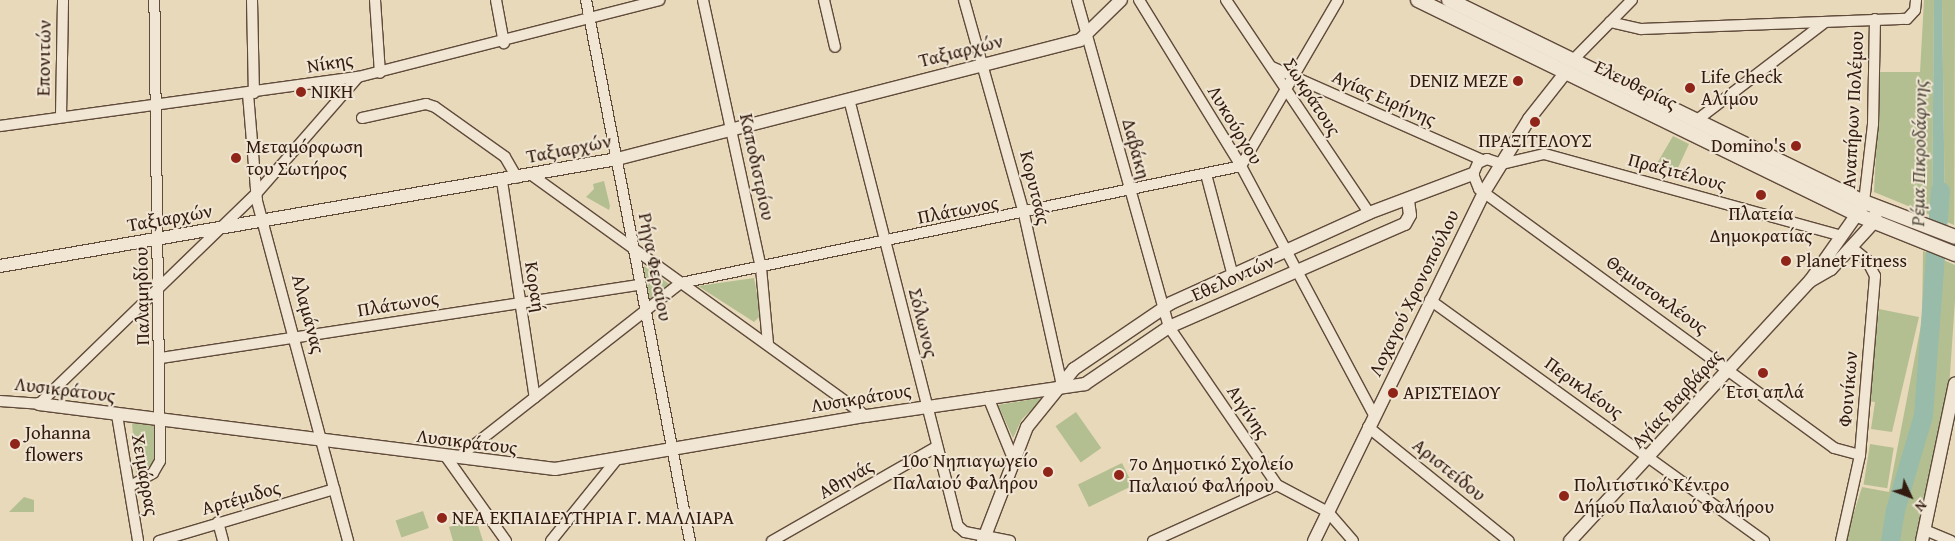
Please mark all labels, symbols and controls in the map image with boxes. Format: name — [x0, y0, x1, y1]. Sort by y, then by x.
street label: Επονιτών — [32, 20, 56, 96]
street label: Ταξιαρχών — [916, 30, 1006, 72]
street label: Αναπήρων Πολέμου — [1837, 30, 1869, 190]
street label: Νίκης — [305, 48, 355, 78]
street label: Σωκράτους — [1278, 54, 1346, 140]
street label: Ελευθερίας — [1591, 55, 1681, 115]
street label: Αγίας Ειρήνης — [1329, 65, 1439, 131]
place label: Life Check Αλίμου — [1701, 66, 1782, 110]
place label: DENIZ MEZE — [1409, 70, 1508, 92]
marker: DENIZ MEZE — [1512, 75, 1524, 87]
water label: Ρέμα Πικροδάφνης — [1905, 79, 1931, 227]
place label: ΝΙΚΗ — [311, 81, 353, 103]
street label: Λυκούργου — [1202, 81, 1268, 169]
marker: Life Check Αλίμου — [1683, 81, 1697, 95]
marker: ΝΙΚΗ — [295, 86, 307, 98]
street label: Καποδιστρίου — [735, 111, 779, 223]
street label: Δαβάκη — [1117, 116, 1155, 182]
marker: ΠΡΑΞΙΤΕΛΟΥΣ — [1529, 116, 1541, 128]
street label: Ταξιαρχών — [525, 130, 613, 168]
place label: ΠΡΑΞΙΤΕΛΟΥΣ — [1479, 130, 1591, 152]
place label: Domino's — [1711, 135, 1786, 157]
place label: Μεταμόρφωση του Σωτήρος — [246, 136, 363, 180]
marker: Domino's — [1790, 140, 1802, 152]
street label: Πραξιτέλους — [1626, 148, 1728, 196]
street label: Κορυτσάς — [1015, 149, 1055, 227]
marker: Μεταμόρφωση του Σωτήρος — [230, 152, 242, 164]
marker: Πλατεία Δημοκρατίας — [1755, 189, 1767, 201]
street label: Πλάτωνος — [916, 191, 1000, 229]
street label: Ταξιαρχών — [126, 199, 214, 237]
place label: Πλατεία Δημοκρατίας — [1710, 203, 1812, 247]
street label: Λοχαγού Χρονοπούλου — [1364, 206, 1464, 380]
street label: Ρήγα Φεραίου — [633, 211, 677, 323]
street label: Παλαμηδίου — [130, 247, 154, 345]
street label: Εθελοντών — [1188, 250, 1278, 306]
place label: Planet Fitness — [1796, 250, 1907, 272]
street label: Θεμιστοκλέους — [1602, 251, 1712, 339]
marker: Planet Fitness — [1780, 255, 1792, 267]
street label: Κοραή — [520, 260, 550, 314]
street label: Αλαμάνας — [287, 272, 329, 356]
street label: Πλάτωνος — [356, 286, 440, 322]
street label: Σόλωνος — [903, 286, 943, 360]
street label: Αγίας Βαρβάρας — [1627, 345, 1727, 453]
street label: Φοινίκων — [1833, 350, 1863, 428]
street label: Περικλέους — [1540, 352, 1628, 424]
marker: Έτσι απλά — [1757, 367, 1769, 379]
street label: Λυσικράτους — [13, 373, 117, 407]
street label: Λυσικράτους — [809, 379, 913, 417]
street label: Αιγίνης — [1222, 381, 1274, 443]
place label: Έτσι απλά — [1722, 381, 1804, 403]
place label: ΑΡΙΣΤΕΙΔΟΥ — [1403, 382, 1500, 404]
marker: ΑΡΙΣΤΕΙΔΟΥ — [1387, 387, 1399, 399]
place label: Johanna flowers — [25, 422, 91, 466]
street label: Λυσικράτους — [415, 425, 519, 459]
street label: Χειμάρρας — [127, 432, 163, 518]
street label: Αριστείδου — [1408, 434, 1490, 506]
marker: Johanna flowers — [9, 438, 21, 450]
place label: 10ο Νηπιαγωγείο Παλαιού Φαλήρου — [893, 450, 1038, 494]
place label: 7ο Δημοτικό Σχολείο Παλαιού Φαλήρου — [1129, 453, 1294, 497]
street label: Αθηνάς — [815, 454, 877, 504]
marker: 10ο Νηπιαγωγείο Παλαιού Φαλήρου — [1042, 466, 1054, 478]
marker: 7ο Δημοτικό Σχολείο Παλαιού Φαλήρου — [1113, 469, 1125, 481]
north arrow — [1885, 471, 1935, 521]
place label: Πολιτιστικό Κέντρο Δήμου Παλαιού Φαλήρου — [1574, 474, 1774, 518]
street label: Αρτέμιδος — [199, 476, 283, 520]
marker: Πολιτιστικό Κέντρο Δήμου Παλαιού Φαλήρου — [1558, 490, 1570, 502]
text: N — [1910, 496, 1931, 516]
place label: ΝΕΑ ΕΚΠΑΙΔΕΥΤΗΡΙΑ Γ. ΜΑΛΛΙΑΡΑ — [452, 507, 734, 529]
marker: ΝΕΑ ΕΚΠΑΙΔΕΥΤΗΡΙΑ Γ. ΜΑΛΛΙΑΡΑ — [436, 512, 448, 524]

